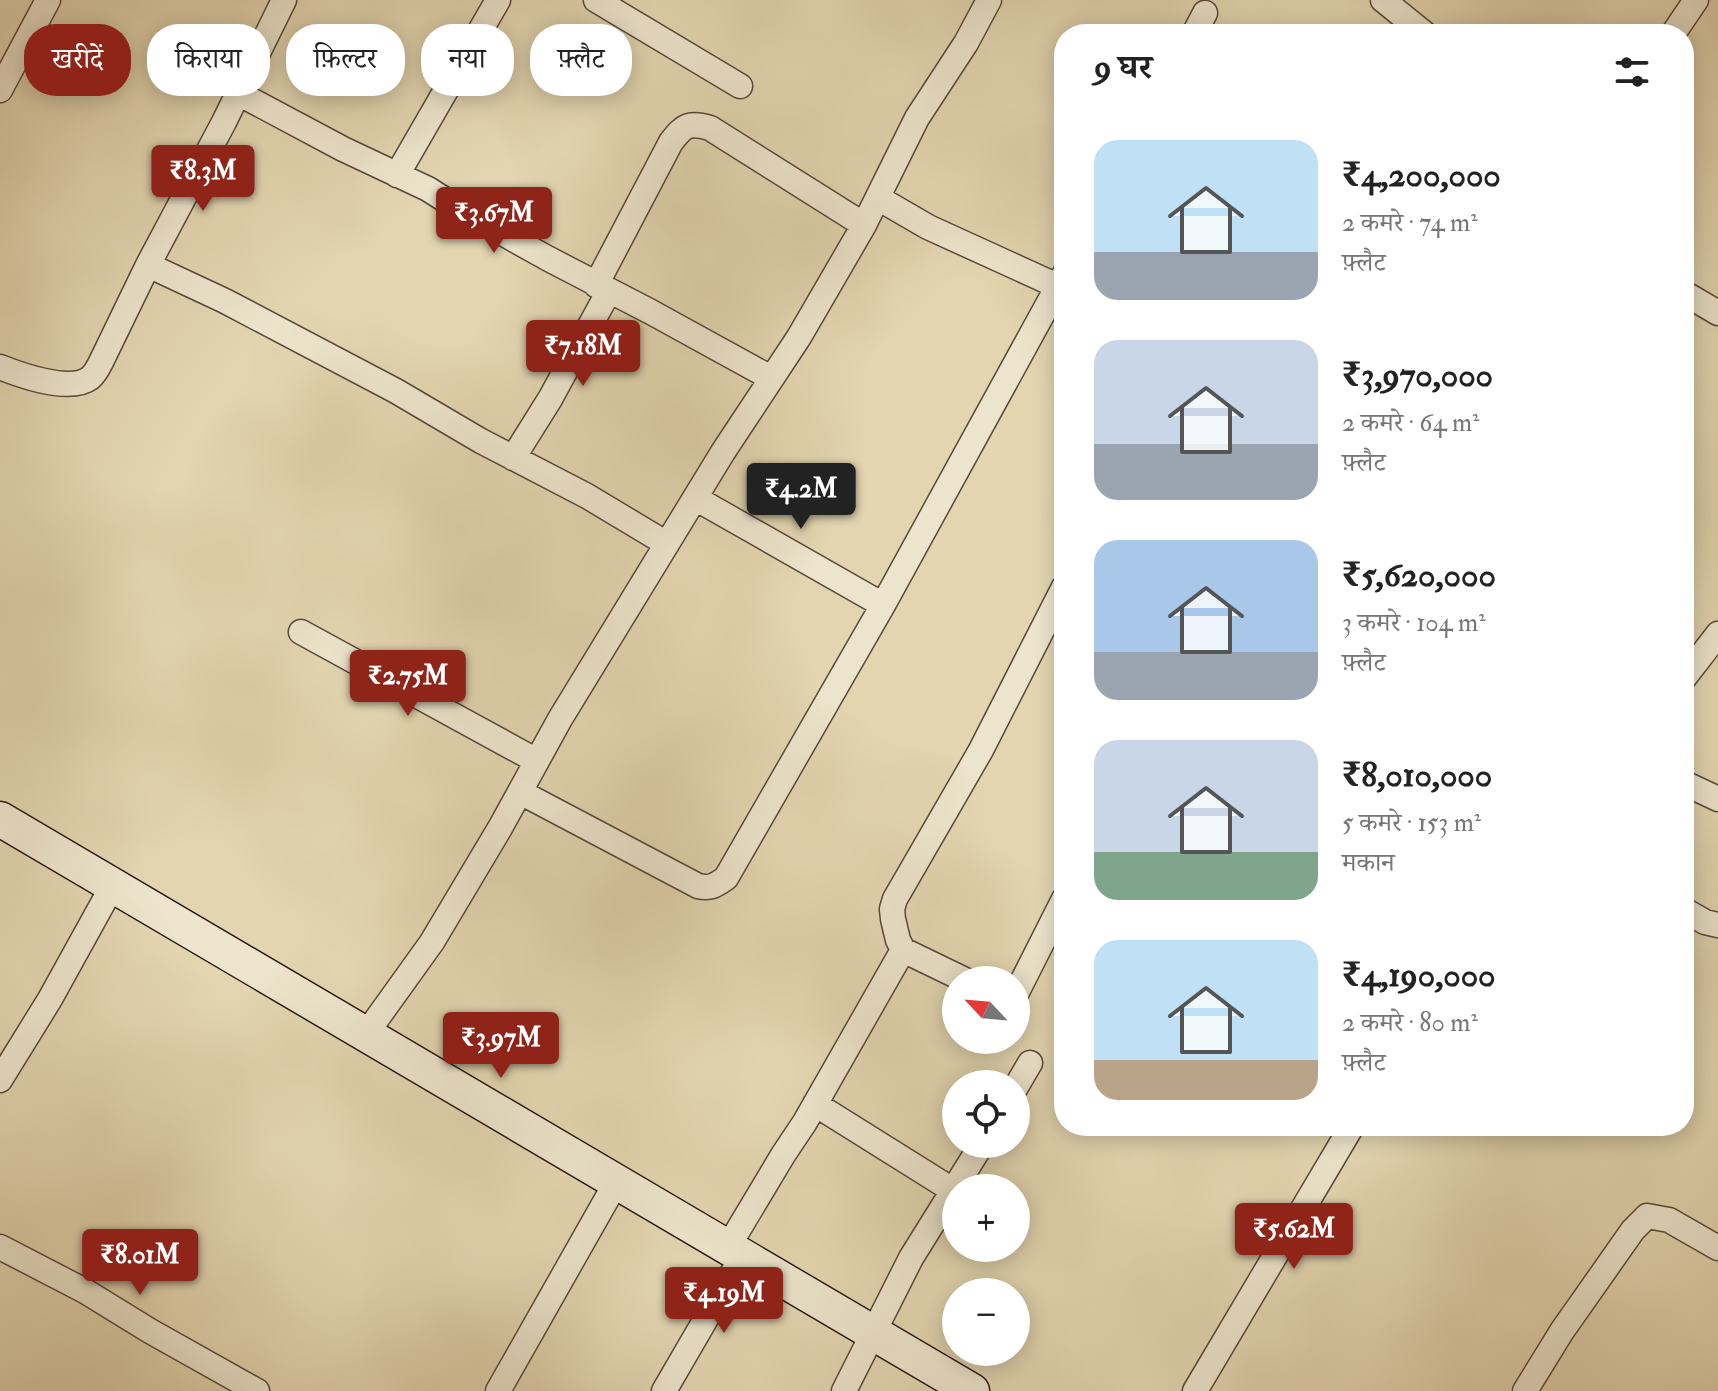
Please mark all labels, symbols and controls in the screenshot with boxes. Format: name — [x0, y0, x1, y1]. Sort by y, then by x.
chip: खरीदें — [24, 24, 131, 96]
chip: किराया — [147, 24, 270, 96]
chip: फ़िल्टर — [286, 24, 405, 96]
chip: नया — [421, 24, 514, 96]
chip: फ़्लैट — [530, 24, 632, 96]
text: 9 घर — [1094, 46, 1152, 89]
icon: filters — [1610, 50, 1654, 94]
pin: ₹8.3M — [147, 145, 259, 213]
text: ₹4,200,000 — [1342, 154, 1501, 197]
text: ₹8.3M — [169, 155, 237, 187]
icon: home — [1158, 172, 1254, 268]
pin: ₹3.67M — [429, 187, 559, 255]
text: ₹3.67M — [454, 197, 534, 229]
text: 2 कमरे · 74 m² — [1342, 207, 1478, 239]
text: फ़्लैट — [1342, 247, 1385, 279]
pin: ₹7.18M — [518, 320, 648, 388]
text: ₹7.18M — [544, 330, 622, 362]
text: ₹3,970,000 — [1342, 354, 1493, 397]
icon: home — [1158, 372, 1254, 468]
text: 2 कमरे · 64 m² — [1342, 407, 1479, 439]
text: फ़्लैट — [1342, 447, 1385, 479]
pin: ₹4.2M — [745, 463, 857, 531]
text: ₹4.2M — [765, 473, 837, 505]
text: ₹5,620,000 — [1342, 554, 1496, 597]
icon: home — [1158, 572, 1254, 668]
text: 3 कमरे · 104 m² — [1342, 607, 1486, 639]
text: फ़्लैट — [1342, 647, 1385, 679]
pin: ₹2.75M — [343, 650, 473, 718]
text: ₹2.75M — [368, 660, 448, 692]
text: ₹8,010,000 — [1342, 754, 1492, 797]
icon: home — [1158, 772, 1254, 868]
text: 5 कमरे · 153 m² — [1342, 807, 1481, 839]
text: मकान — [1342, 847, 1395, 879]
text: ₹4,190,000 — [1342, 954, 1496, 997]
north arrow — [942, 966, 1030, 1054]
map controls — [942, 966, 1030, 1366]
icon: home — [1158, 972, 1254, 1068]
text: 2 कमरे · 80 m² — [1342, 1007, 1478, 1039]
pin: ₹3.97M — [436, 1012, 566, 1080]
text: ₹3.97M — [461, 1022, 541, 1054]
text: फ़्लैट — [1342, 1047, 1385, 1079]
button: locate — [942, 1070, 1030, 1158]
button: + — [942, 1174, 1030, 1262]
pin: ₹5.62M — [1229, 1203, 1359, 1271]
text: ₹5.62M — [1253, 1213, 1335, 1245]
pin: ₹8.01M — [75, 1229, 205, 1297]
text: ₹8.01M — [100, 1239, 180, 1271]
pin: ₹4.19M — [659, 1267, 789, 1335]
text: ₹4.19M — [683, 1277, 765, 1309]
button: − — [942, 1278, 1030, 1366]

